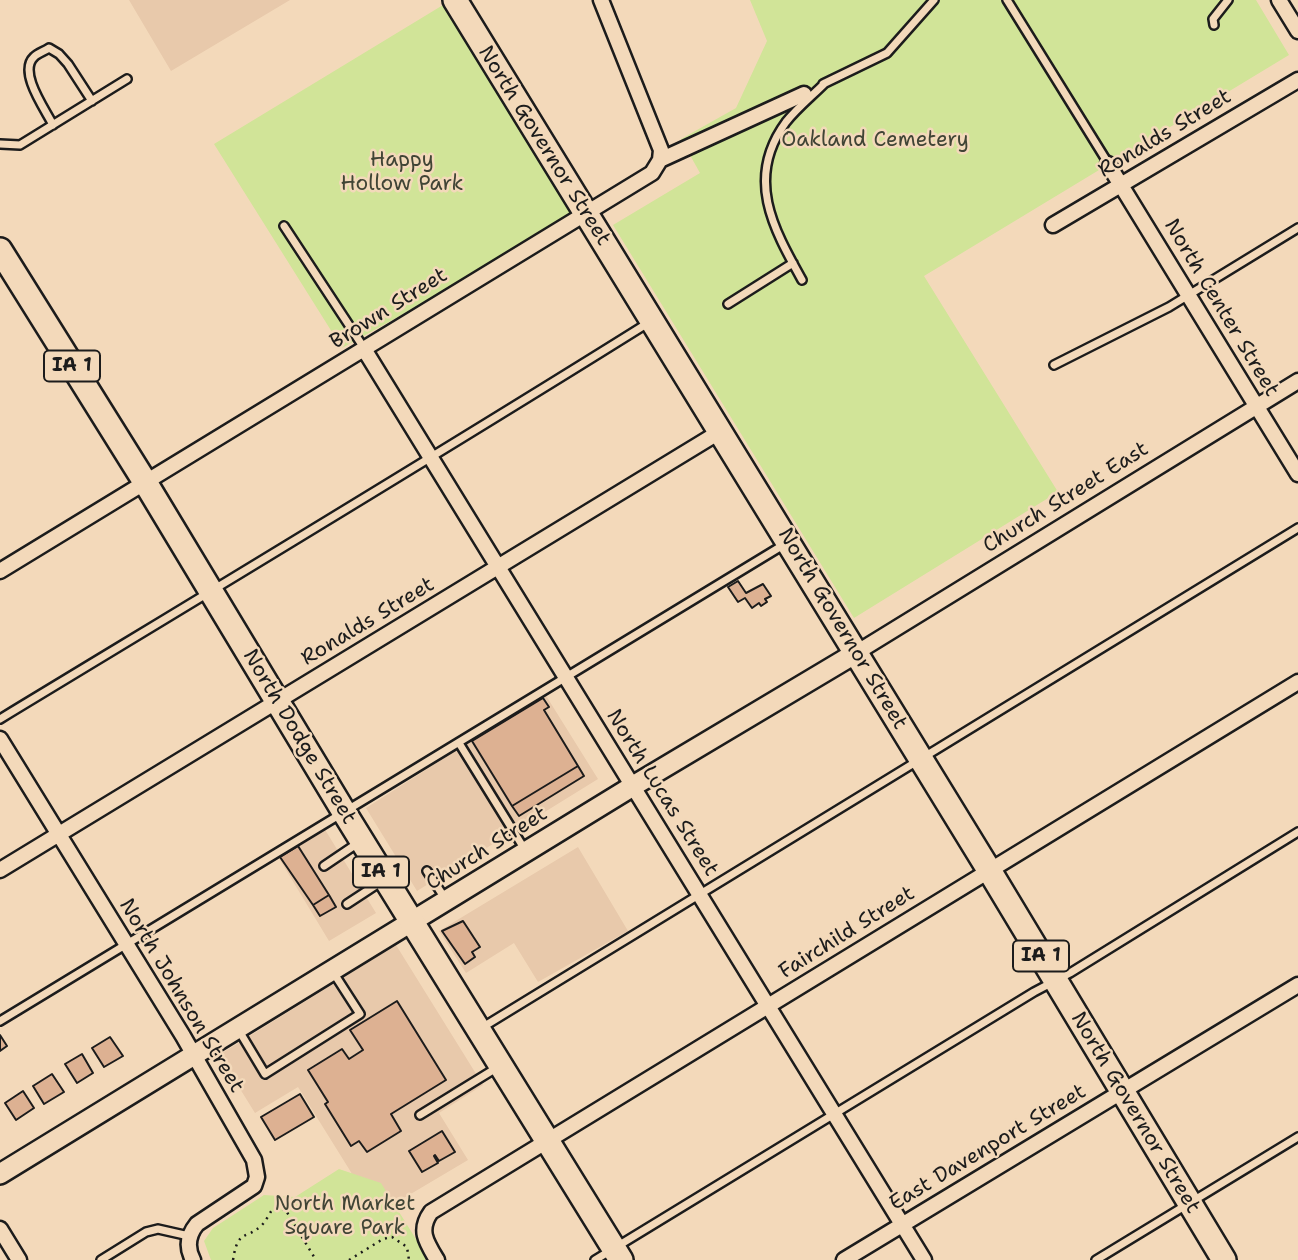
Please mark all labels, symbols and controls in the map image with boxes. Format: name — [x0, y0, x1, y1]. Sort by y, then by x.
street label: North Governor Street — [472, 42, 616, 250]
street label: Ronalds Street — [1094, 84, 1236, 184]
park label: Oakland Cemetery — [781, 128, 969, 154]
park label: Happy Hollow Park — [340, 148, 464, 198]
street label: North Center Street — [1158, 215, 1284, 401]
street label: Brown Street — [326, 263, 452, 355]
road number: IA 1 — [44, 350, 100, 382]
street label: Church Street East — [979, 437, 1153, 559]
street label: North Governor Street — [772, 524, 912, 734]
street label: Ronalds Street — [297, 572, 439, 672]
street label: North Dodge Street — [237, 645, 361, 829]
street label: North Lucas Street — [600, 705, 724, 881]
street label: Church Street — [422, 802, 552, 896]
road number: IA 1 — [353, 856, 409, 888]
street label: Fairchild Street — [775, 881, 919, 985]
street label: North Johnson Street — [113, 894, 249, 1098]
road number: IA 1 — [1013, 940, 1069, 972]
street label: North Governor Street — [1065, 1008, 1205, 1218]
street label: East Davenport Street — [885, 1079, 1091, 1217]
park label: North Market Square Park — [275, 1192, 415, 1242]

